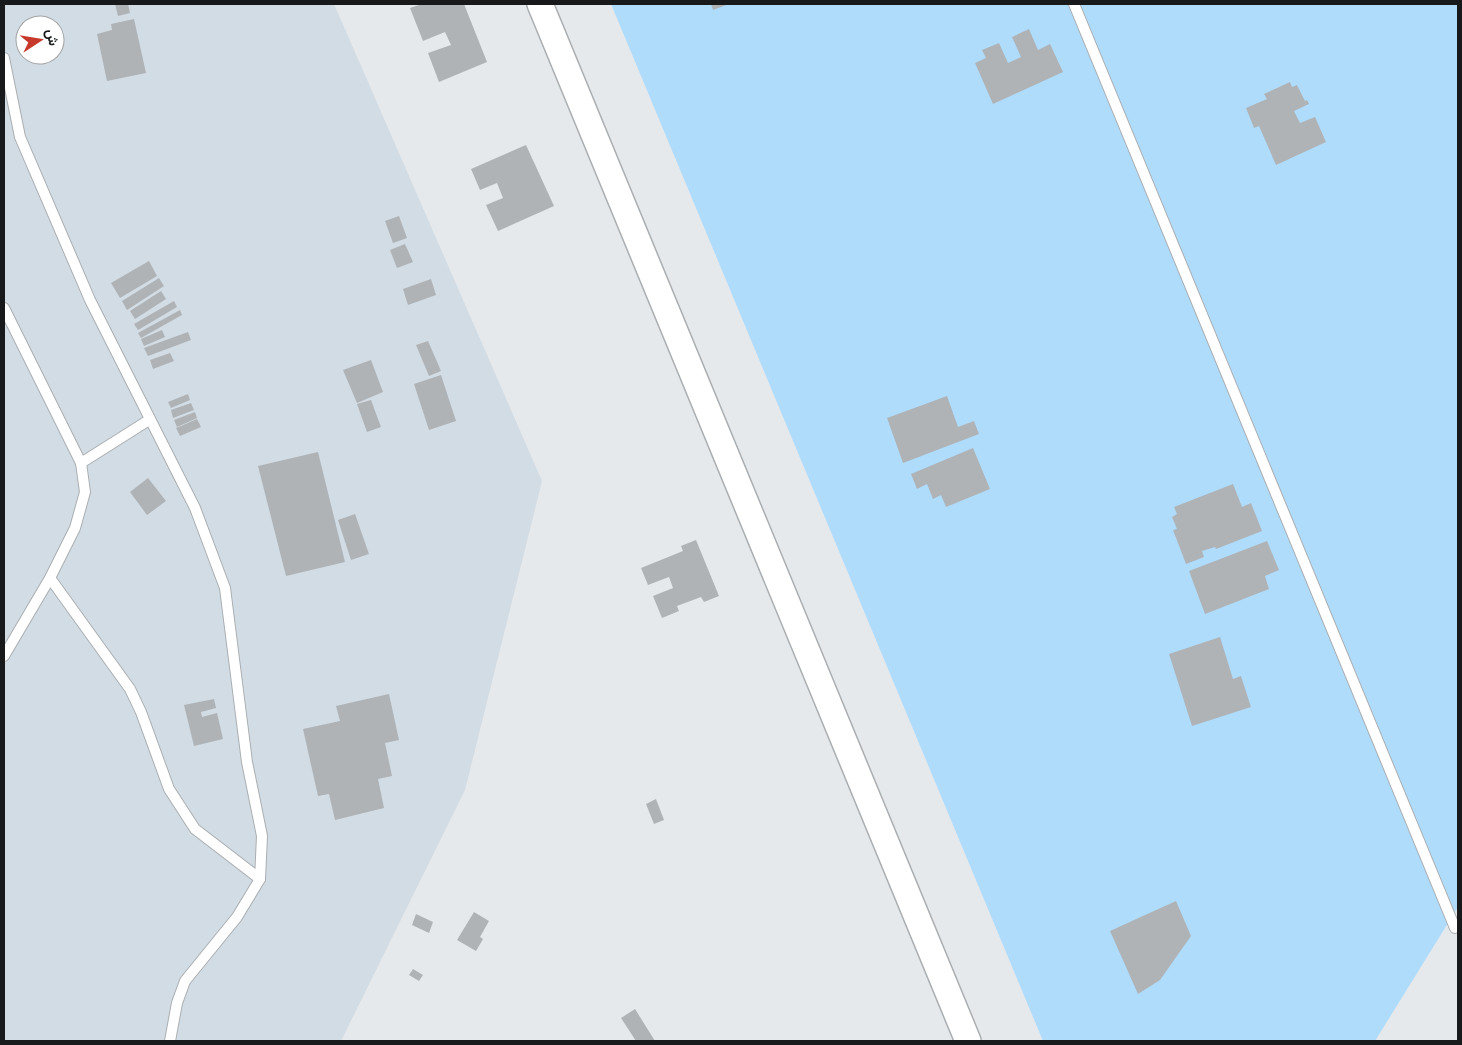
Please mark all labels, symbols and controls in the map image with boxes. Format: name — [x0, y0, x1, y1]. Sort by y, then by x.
north arrow — [15, 15, 65, 65]
text: ش — [42, 27, 62, 48]

